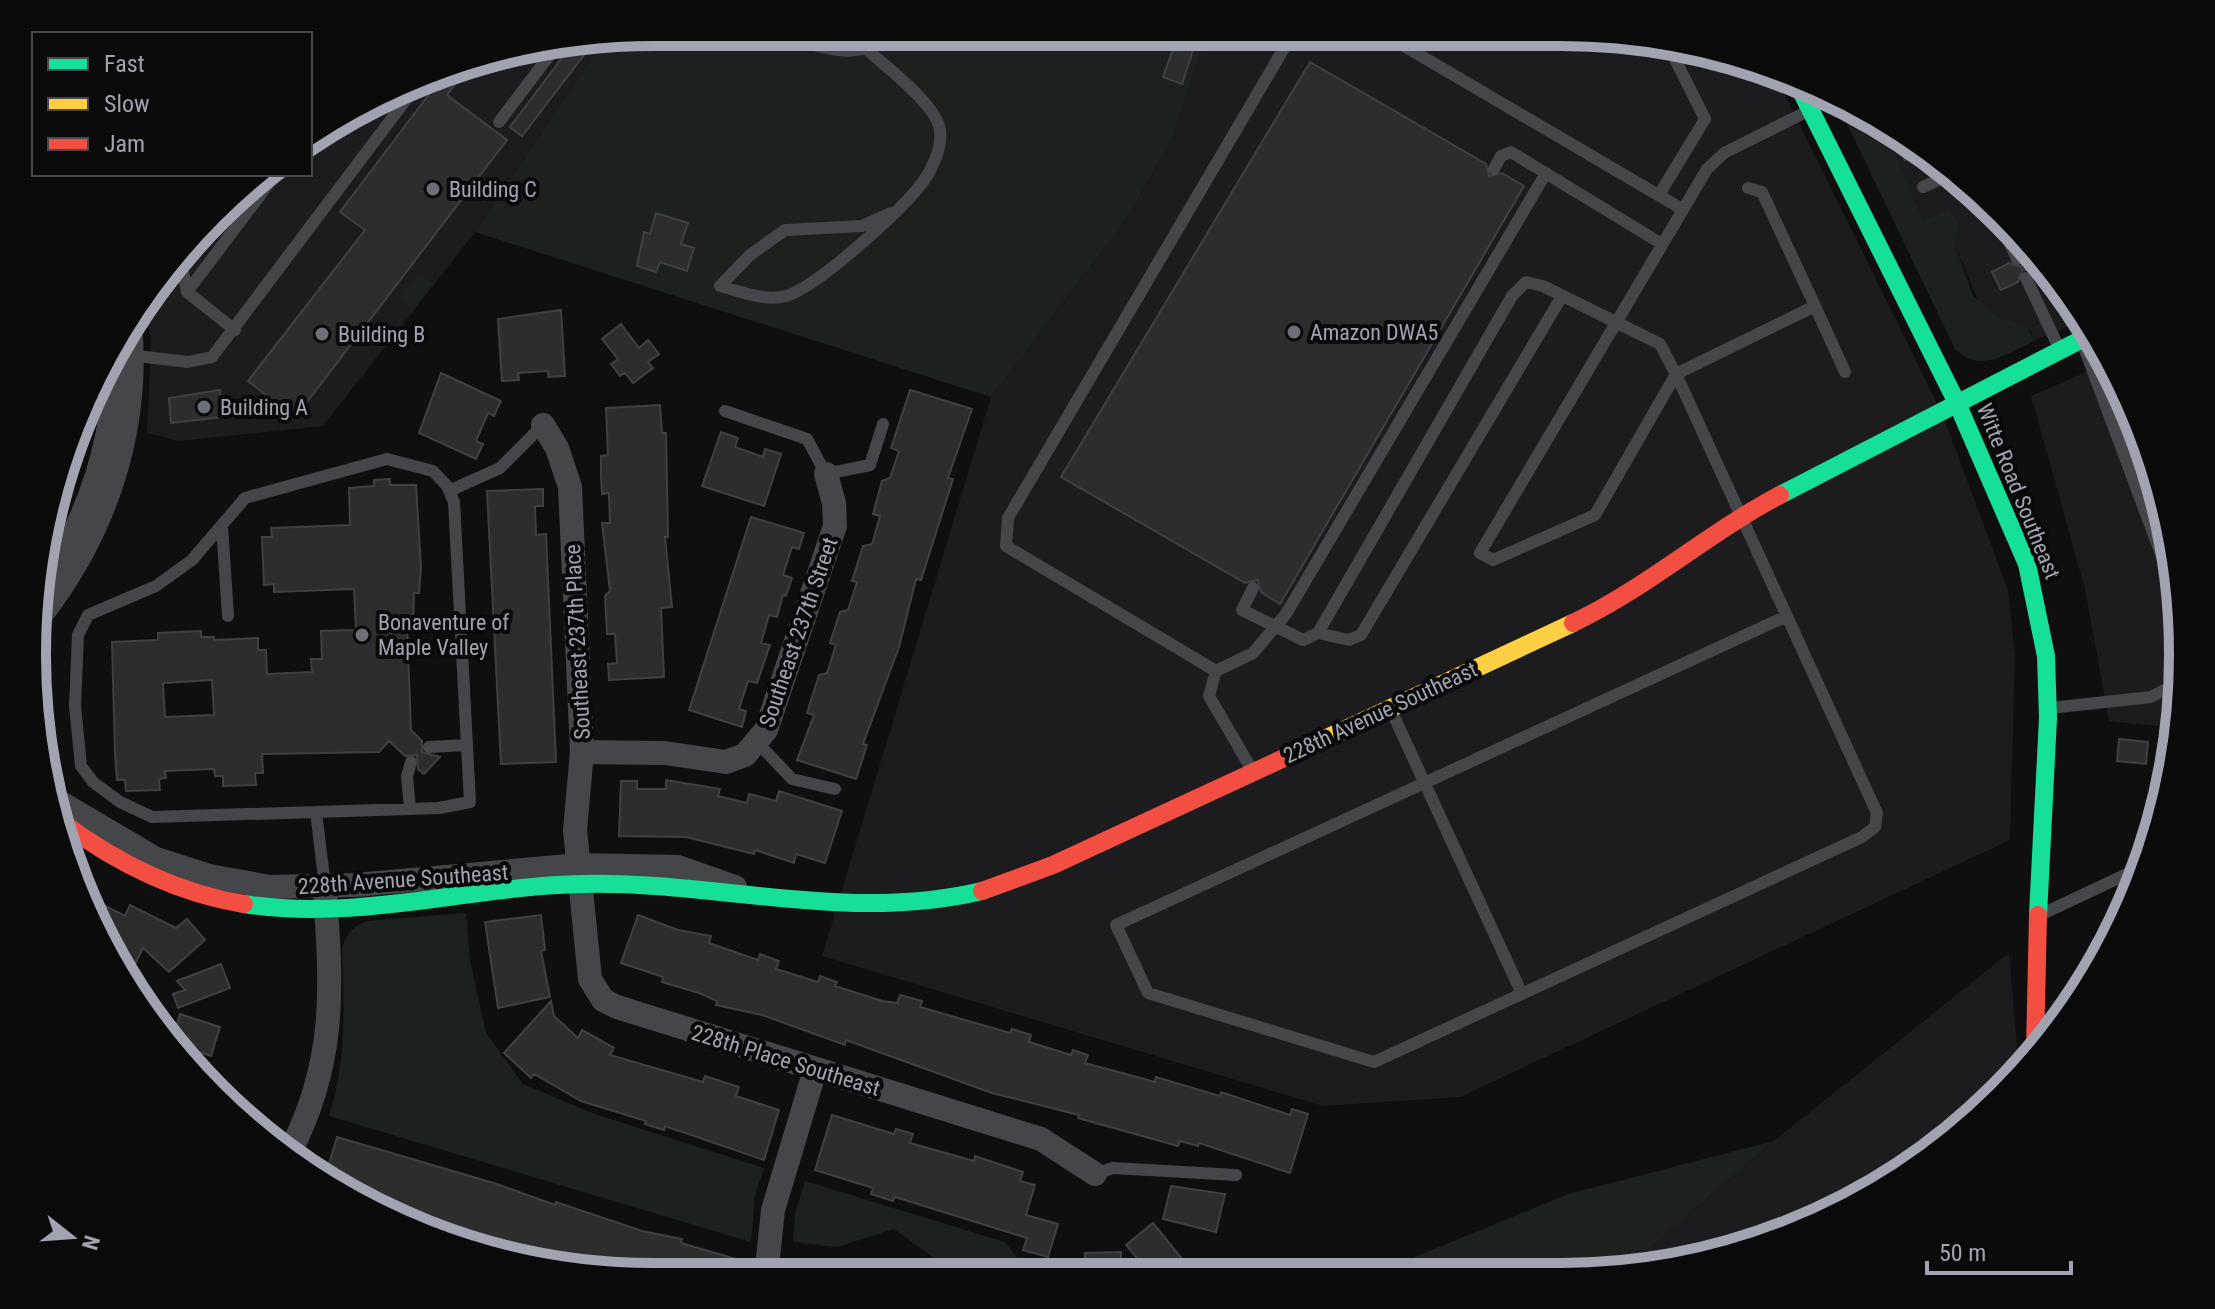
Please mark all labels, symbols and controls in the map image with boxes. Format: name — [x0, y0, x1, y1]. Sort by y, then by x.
legend — [32, 32, 312, 176]
text: Fast — [104, 50, 145, 78]
text: Slow — [104, 90, 150, 118]
text: Jam — [104, 130, 145, 158]
place label: Building C — [449, 177, 537, 202]
marker: Building C — [424, 180, 442, 198]
place label: Amazon DWA5 — [1310, 320, 1438, 345]
place label: Building B — [338, 322, 425, 347]
marker: Amazon DWA5 — [1285, 323, 1303, 341]
marker: Building B — [313, 325, 331, 343]
place label: Building A — [220, 395, 308, 420]
marker: Building A — [195, 398, 213, 416]
street label: Witte Road Southeast — [1972, 400, 2065, 583]
street label: Southeast 237th Street — [754, 534, 843, 730]
street label: Southeast 237th Place — [560, 544, 595, 740]
place label: Bonaventure of Maple Valley — [378, 610, 509, 660]
marker: Bonaventure of Maple Valley — [353, 626, 371, 644]
street label: 228th Avenue Southeast — [1279, 657, 1481, 768]
street label: 228th Avenue Southeast — [297, 860, 509, 899]
street label: 228th Place Southeast — [689, 1020, 883, 1101]
north arrow — [32, 1197, 112, 1277]
scale bar — [1927, 1225, 2071, 1275]
text: N — [77, 1233, 105, 1253]
text: 50 m — [1939, 1239, 1986, 1267]

